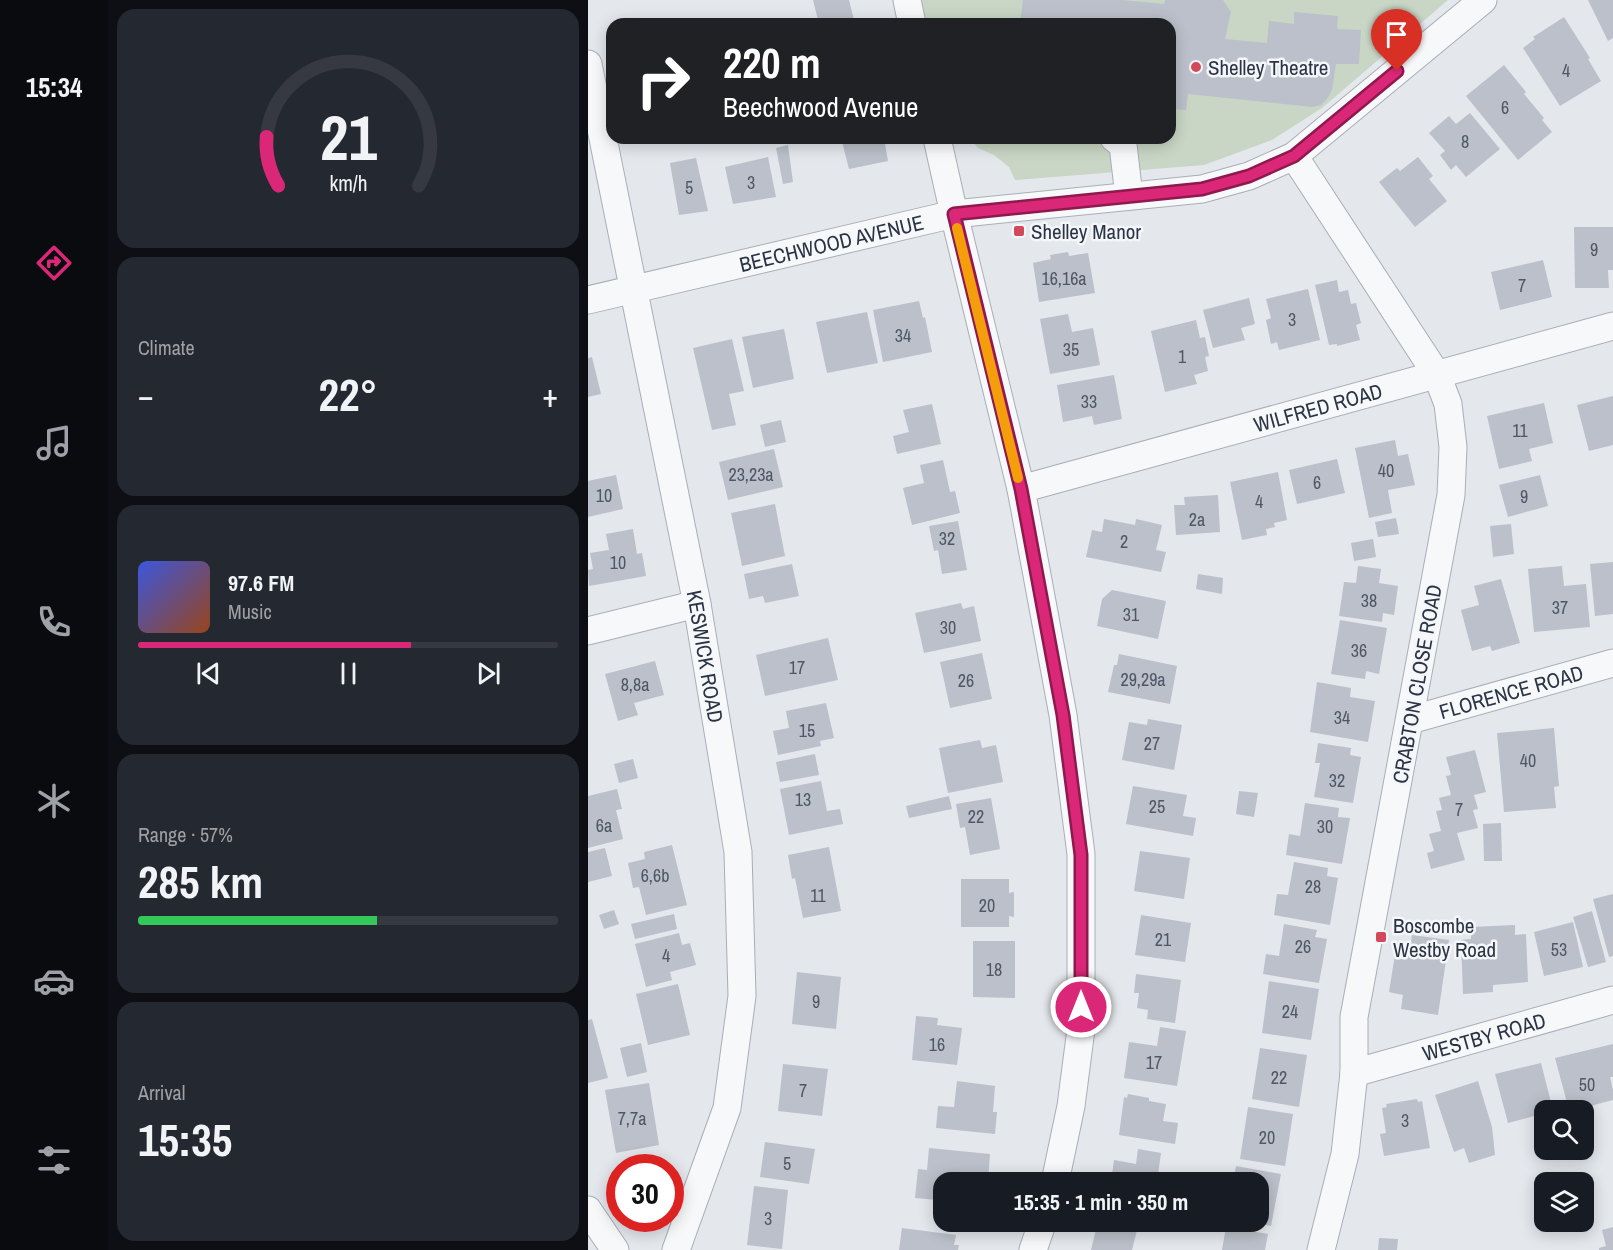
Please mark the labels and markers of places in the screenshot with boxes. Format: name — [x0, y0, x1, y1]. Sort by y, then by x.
pin — [1371, 9, 1422, 71]
place label: Shelley Theatre — [1208, 53, 1328, 82]
marker: Shelley Theatre — [1189, 60, 1203, 74]
place label: Shelley Manor — [1031, 217, 1141, 246]
marker: Shelley Manor — [1012, 224, 1026, 238]
place label: Boscombe Westby Road — [1393, 911, 1496, 964]
marker: Boscombe Westby Road — [1374, 930, 1388, 944]

